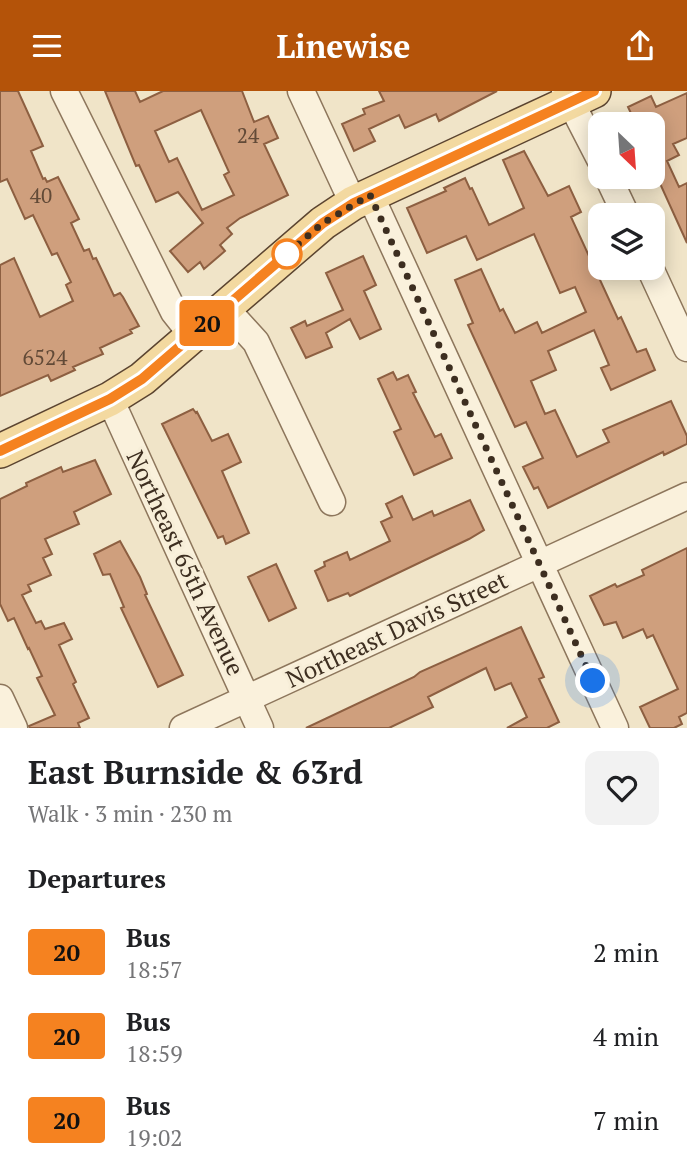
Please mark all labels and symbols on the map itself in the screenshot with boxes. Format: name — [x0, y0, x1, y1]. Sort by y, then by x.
north arrow — [588, 112, 665, 189]
house number: 24 — [237, 121, 260, 149]
house number: 40 — [30, 181, 52, 209]
unlabelled marker — [272, 239, 302, 269]
line badge: 20 — [176, 300, 238, 346]
house number: 6524 — [23, 343, 68, 371]
street label: Northeast 65th Avenue — [120, 445, 252, 680]
street label: Northeast Davis Street — [281, 564, 513, 695]
your location — [575, 663, 610, 698]

